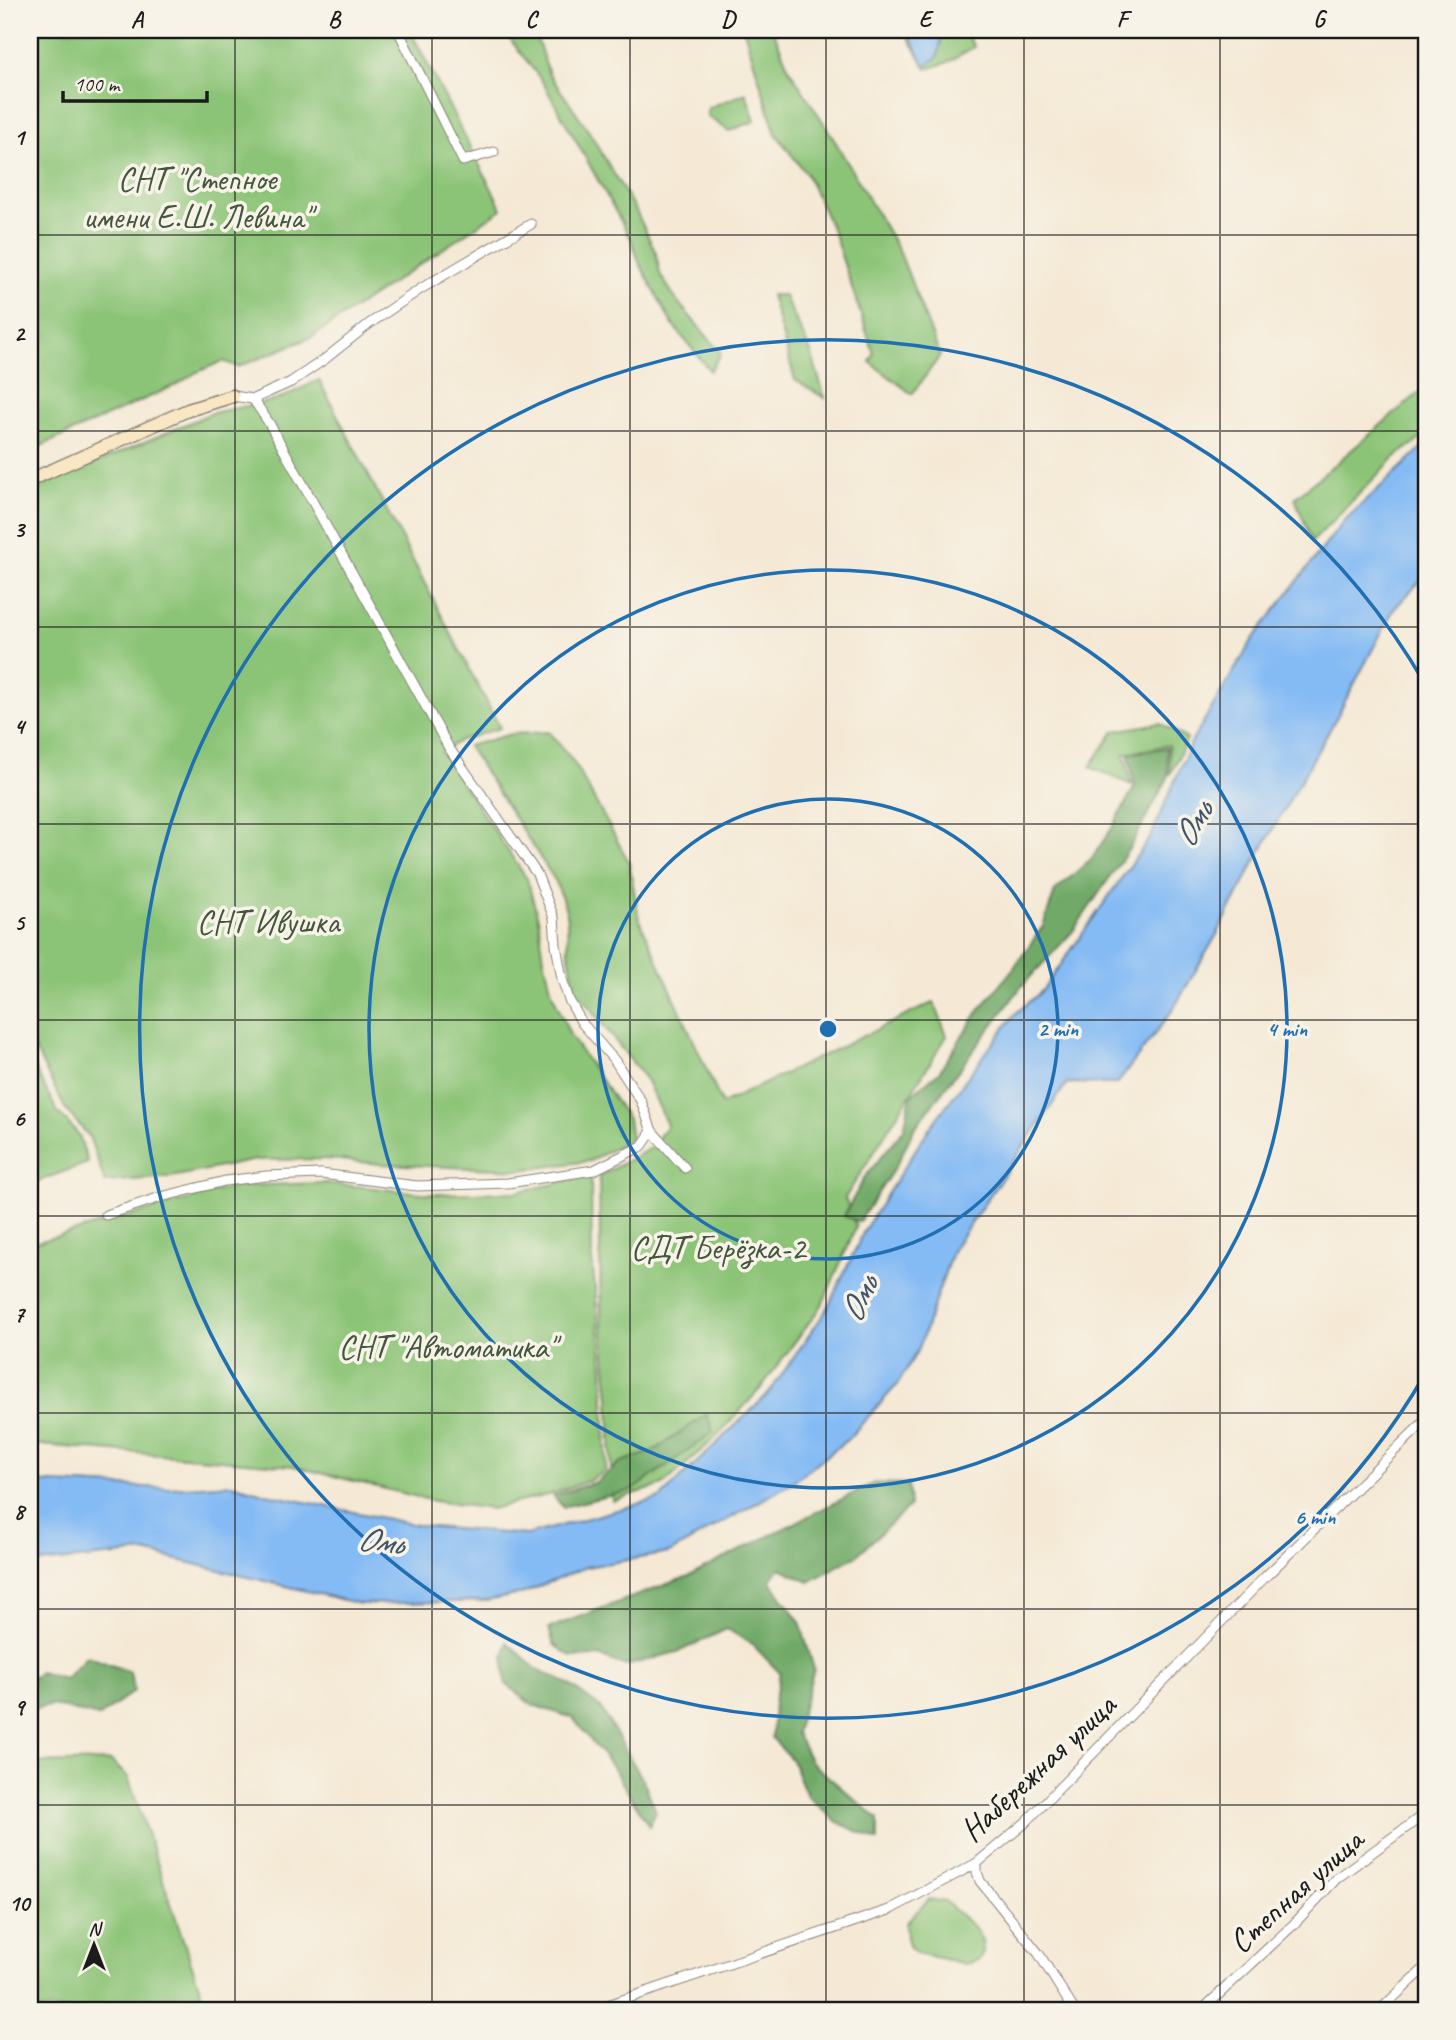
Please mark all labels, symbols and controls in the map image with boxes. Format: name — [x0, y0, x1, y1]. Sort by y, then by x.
text: A — [131, 5, 145, 34]
text: B — [328, 5, 342, 34]
text: C — [526, 5, 540, 34]
text: D — [721, 5, 737, 34]
text: E — [919, 5, 935, 34]
text: F — [1117, 5, 1133, 34]
text: G — [1313, 5, 1328, 34]
scale bar — [63, 60, 206, 104]
text: 100 m — [74, 71, 121, 97]
text: 1 — [14, 123, 27, 152]
park label: СНТ "Степное имени Е.Ш. Левина" — [83, 158, 317, 238]
text: 2 — [14, 319, 27, 348]
text: 3 — [14, 515, 27, 544]
text: 4 — [14, 712, 27, 741]
water label: Омь — [1162, 790, 1225, 855]
park label: СНТ Ивушка — [197, 901, 341, 943]
text: 5 — [14, 908, 26, 937]
text: 2 min — [1038, 1016, 1078, 1042]
text: 4 min — [1267, 1016, 1307, 1042]
centre of rings — [816, 1017, 840, 1041]
text: 6 — [14, 1104, 27, 1133]
park label: СДТ Берёзка-2 — [631, 1227, 809, 1269]
water label: Омь — [829, 1265, 890, 1329]
text: 7 — [14, 1300, 27, 1329]
park label: СНТ "Автоматика" — [338, 1326, 562, 1368]
text: 8 — [14, 1497, 27, 1526]
text: 6 min — [1295, 1504, 1336, 1530]
water label: Омь — [355, 1515, 410, 1566]
street label: Набережная улица — [951, 1684, 1126, 1851]
text: 9 — [14, 1693, 27, 1722]
street label: Степная улица — [1220, 1818, 1374, 1962]
text: 10 — [9, 1889, 32, 1918]
north arrow — [60, 1910, 130, 1980]
text: N — [88, 1917, 103, 1941]

